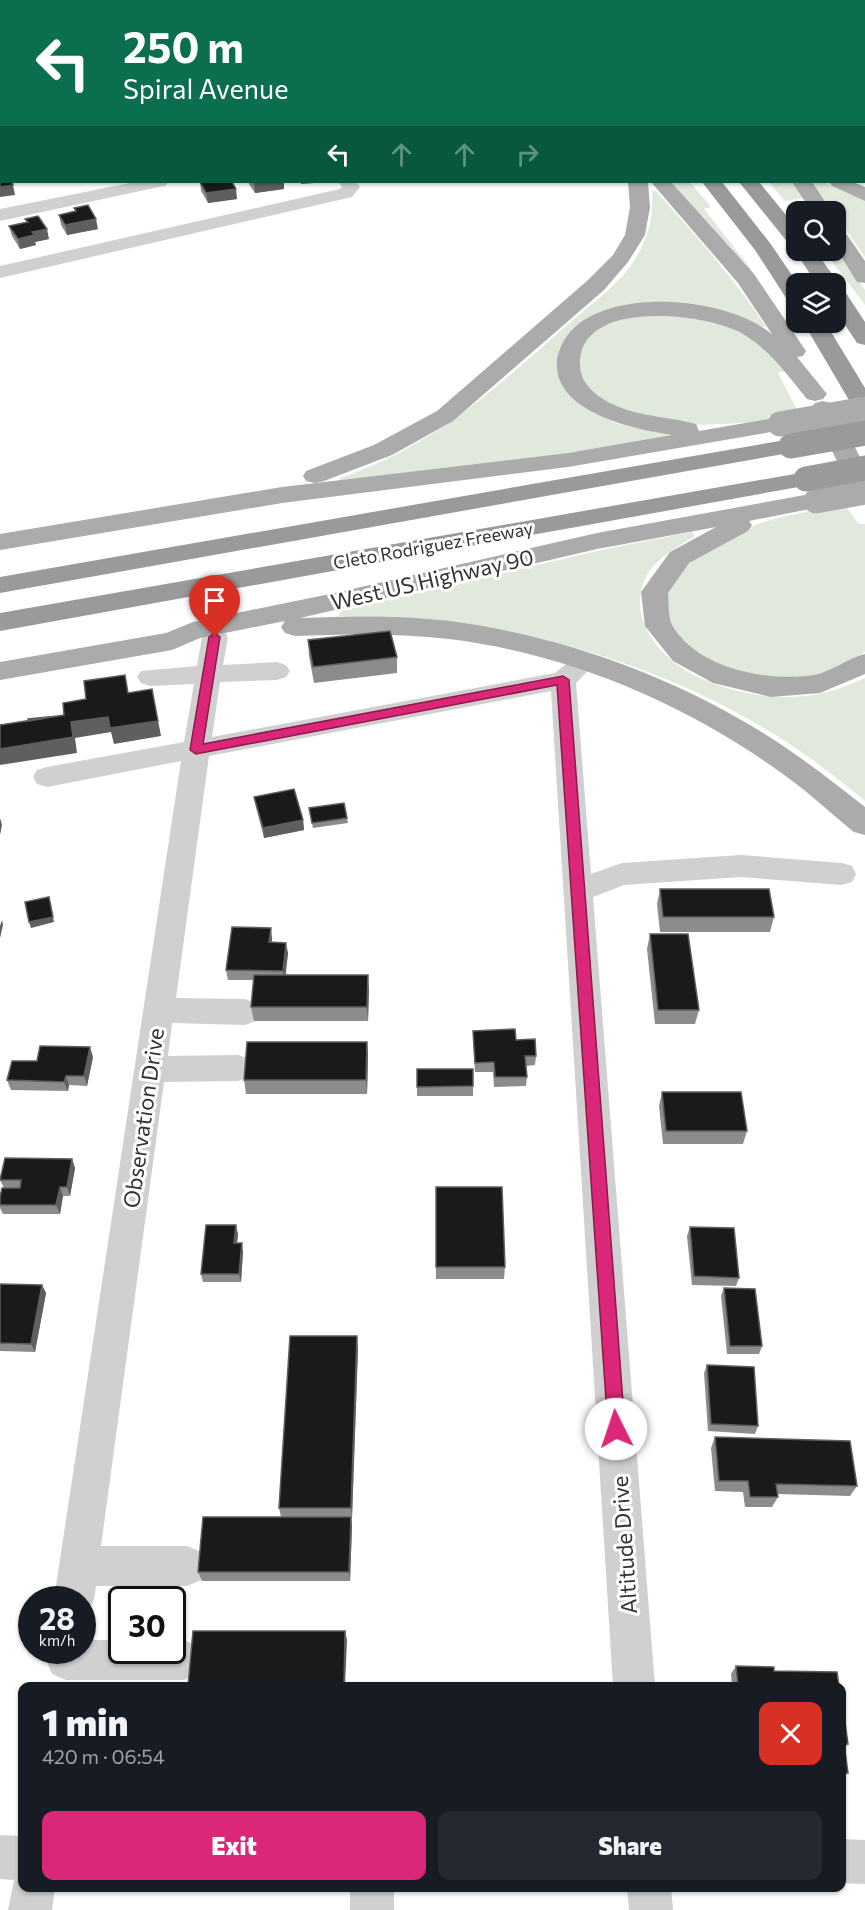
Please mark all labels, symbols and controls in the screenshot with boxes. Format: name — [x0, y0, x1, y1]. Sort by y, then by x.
text: 250 m — [123, 20, 244, 72]
icon: left — [24, 24, 102, 102]
text: Spiral Avenue — [123, 72, 288, 105]
icon: left — [322, 138, 355, 171]
icon: ahead — [385, 138, 418, 171]
icon: ahead — [448, 138, 481, 171]
icon: right — [511, 138, 544, 171]
map controls — [786, 201, 846, 333]
button: search — [786, 201, 846, 261]
button: layers — [786, 273, 846, 333]
street label: Cleto Rodriguez Freeway — [331, 517, 535, 573]
street label: West US Highway 90 — [328, 543, 536, 615]
pin — [189, 575, 240, 637]
icon: arrive — [198, 584, 231, 617]
street label: Observation Drive — [117, 1026, 169, 1210]
position arrow — [584, 1397, 648, 1461]
street label: Altitude Drive — [606, 1475, 642, 1615]
speed limit sign: 30 — [108, 1586, 186, 1664]
text: 28 — [39, 1599, 75, 1636]
text: km/h — [39, 1631, 75, 1649]
text: 1 min — [42, 1699, 128, 1743]
button: close — [759, 1702, 822, 1765]
text: 420 m · 06:54 — [42, 1744, 165, 1768]
button: Exit — [42, 1811, 426, 1880]
button: Share — [438, 1811, 822, 1880]

